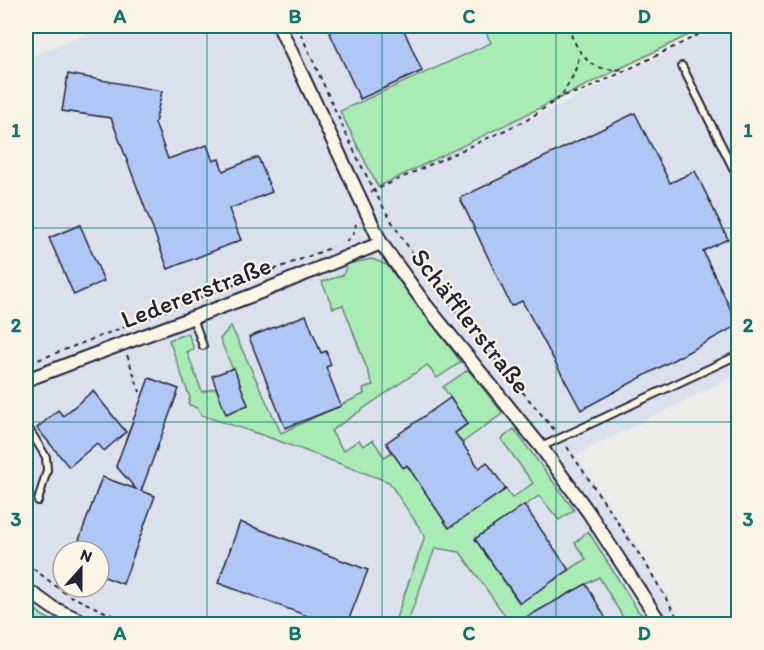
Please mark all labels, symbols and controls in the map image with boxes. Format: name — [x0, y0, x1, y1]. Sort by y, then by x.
text: A — [113, 4, 127, 28]
text: B — [289, 4, 302, 28]
text: C — [463, 4, 476, 28]
text: D — [637, 4, 651, 28]
text: 1 — [11, 118, 21, 142]
text: 1 — [743, 118, 753, 142]
street label: Schäfflerstraße — [404, 242, 538, 400]
street label: Ledererstraße — [116, 249, 276, 335]
text: 2 — [11, 313, 22, 337]
text: 2 — [743, 313, 754, 337]
text: 3 — [11, 507, 22, 531]
text: 3 — [743, 507, 754, 531]
north arrow — [51, 539, 111, 599]
text: N — [78, 545, 95, 566]
text: A — [113, 621, 127, 645]
text: B — [289, 621, 302, 645]
text: C — [463, 621, 476, 645]
text: D — [637, 621, 651, 645]

